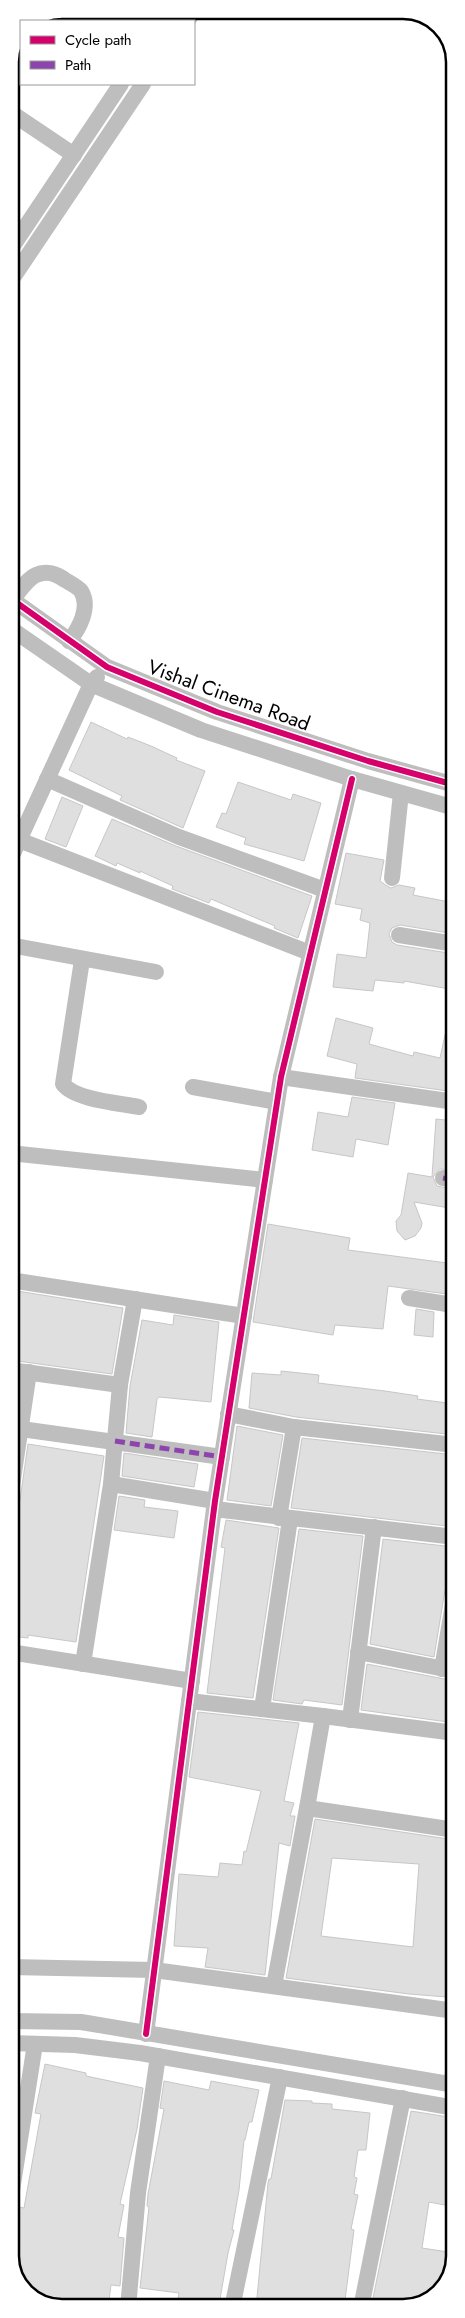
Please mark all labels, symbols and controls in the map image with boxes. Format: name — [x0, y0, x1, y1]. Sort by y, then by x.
legend — [20, 20, 195, 85]
text: Cycle path — [65, 29, 132, 51]
text: Path — [65, 54, 91, 76]
street label: Vishal Cinema Road — [143, 653, 314, 738]

